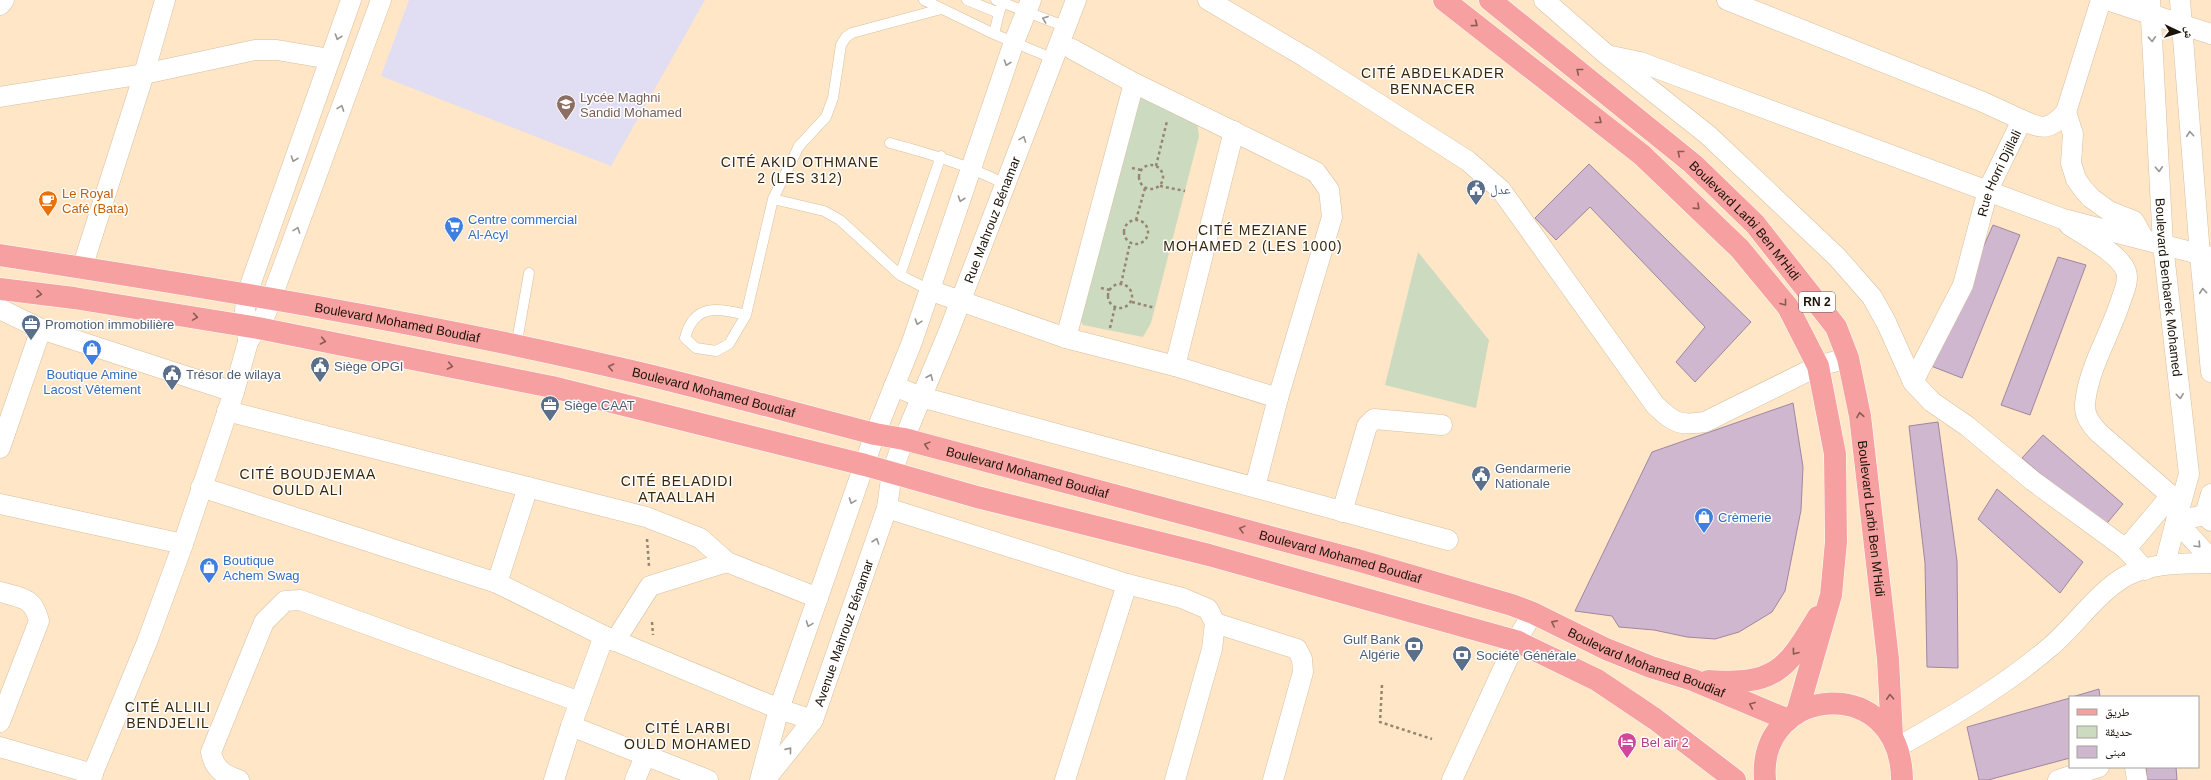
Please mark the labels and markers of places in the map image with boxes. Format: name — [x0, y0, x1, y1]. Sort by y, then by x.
place label: Lycée Maghni Sandid Mohamed — [580, 90, 682, 120]
school or university icon: Lycée Maghni Sandid Mohamed — [555, 93, 577, 121]
public building icon: عدل — [1465, 178, 1487, 206]
place label: عدل — [1490, 182, 1511, 198]
place label: Le Royal Café (Bata) — [62, 186, 128, 216]
cafe icon: Le Royal Café (Bata) — [37, 189, 59, 217]
place label: Centre commercial Al-Acyl — [468, 212, 577, 242]
supermarket icon: Centre commercial Al-Acyl — [443, 215, 465, 243]
office icon: Promotion immobilière — [20, 313, 42, 341]
place label: Promotion immobilière — [45, 317, 174, 332]
shop icon: Boutique Amine Lacost Vêtement — [81, 338, 103, 366]
public building icon: Siège OPGI — [309, 355, 331, 383]
place label: Siège OPGI — [334, 359, 403, 374]
public building icon: Trésor de wilaya — [161, 363, 183, 391]
place label: Boutique Amine Lacost Vêtement — [43, 367, 141, 397]
place label: Trésor de wilaya — [186, 367, 282, 382]
office icon: Siège CAAT — [539, 394, 561, 422]
place label: Siège CAAT — [564, 398, 635, 413]
place label: Gendarmerie Nationale — [1495, 461, 1571, 491]
public building icon: Gendarmerie Nationale — [1470, 464, 1492, 492]
shop icon: Crèmerie — [1693, 506, 1715, 534]
place label: Crèmerie — [1718, 510, 1771, 525]
place label: Boutique Achem Swag — [223, 553, 300, 583]
shop icon: Boutique Achem Swag — [198, 556, 220, 584]
place label: Gulf Bank Algérie — [1343, 632, 1400, 662]
bank icon: Gulf Bank Algérie — [1403, 635, 1425, 663]
bank icon: Société Générale — [1451, 644, 1473, 672]
place label: Société Générale — [1476, 648, 1576, 663]
hotel icon: Bel air 2 — [1616, 731, 1638, 759]
place label: Bel air 2 — [1641, 735, 1689, 750]

